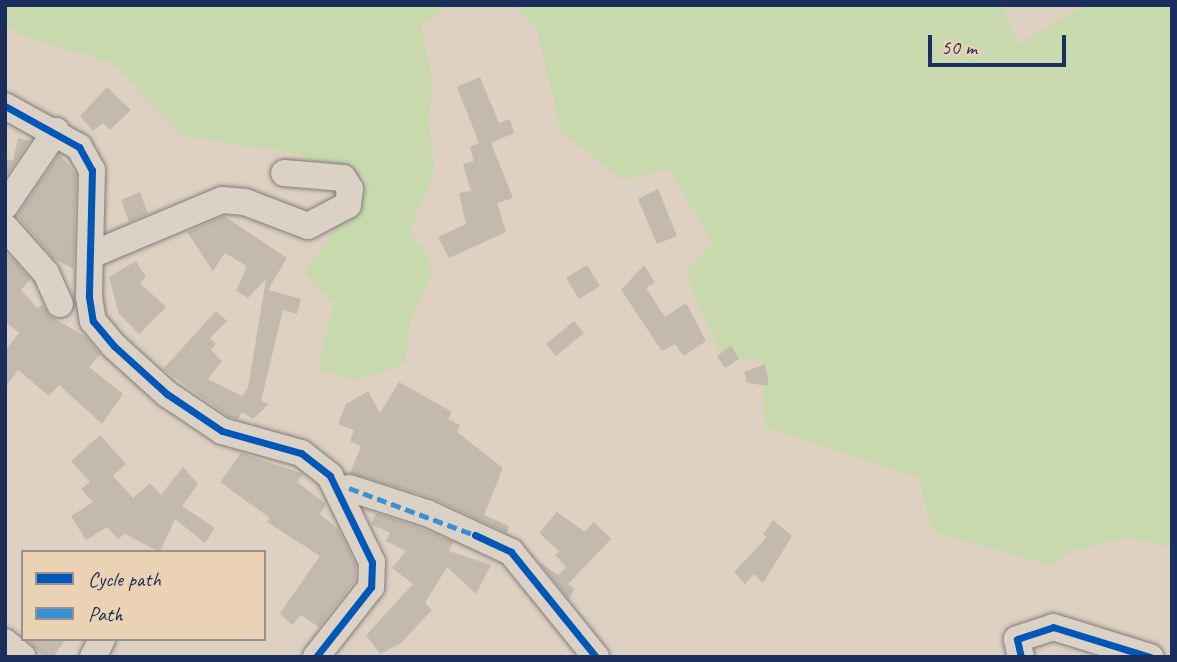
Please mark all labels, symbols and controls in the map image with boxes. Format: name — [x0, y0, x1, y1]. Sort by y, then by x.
scale bar — [932, 21, 1070, 65]
text: 50 m — [941, 34, 977, 60]
legend — [21, 550, 266, 641]
text: Cycle path — [88, 566, 161, 592]
text: Path — [88, 601, 123, 627]

